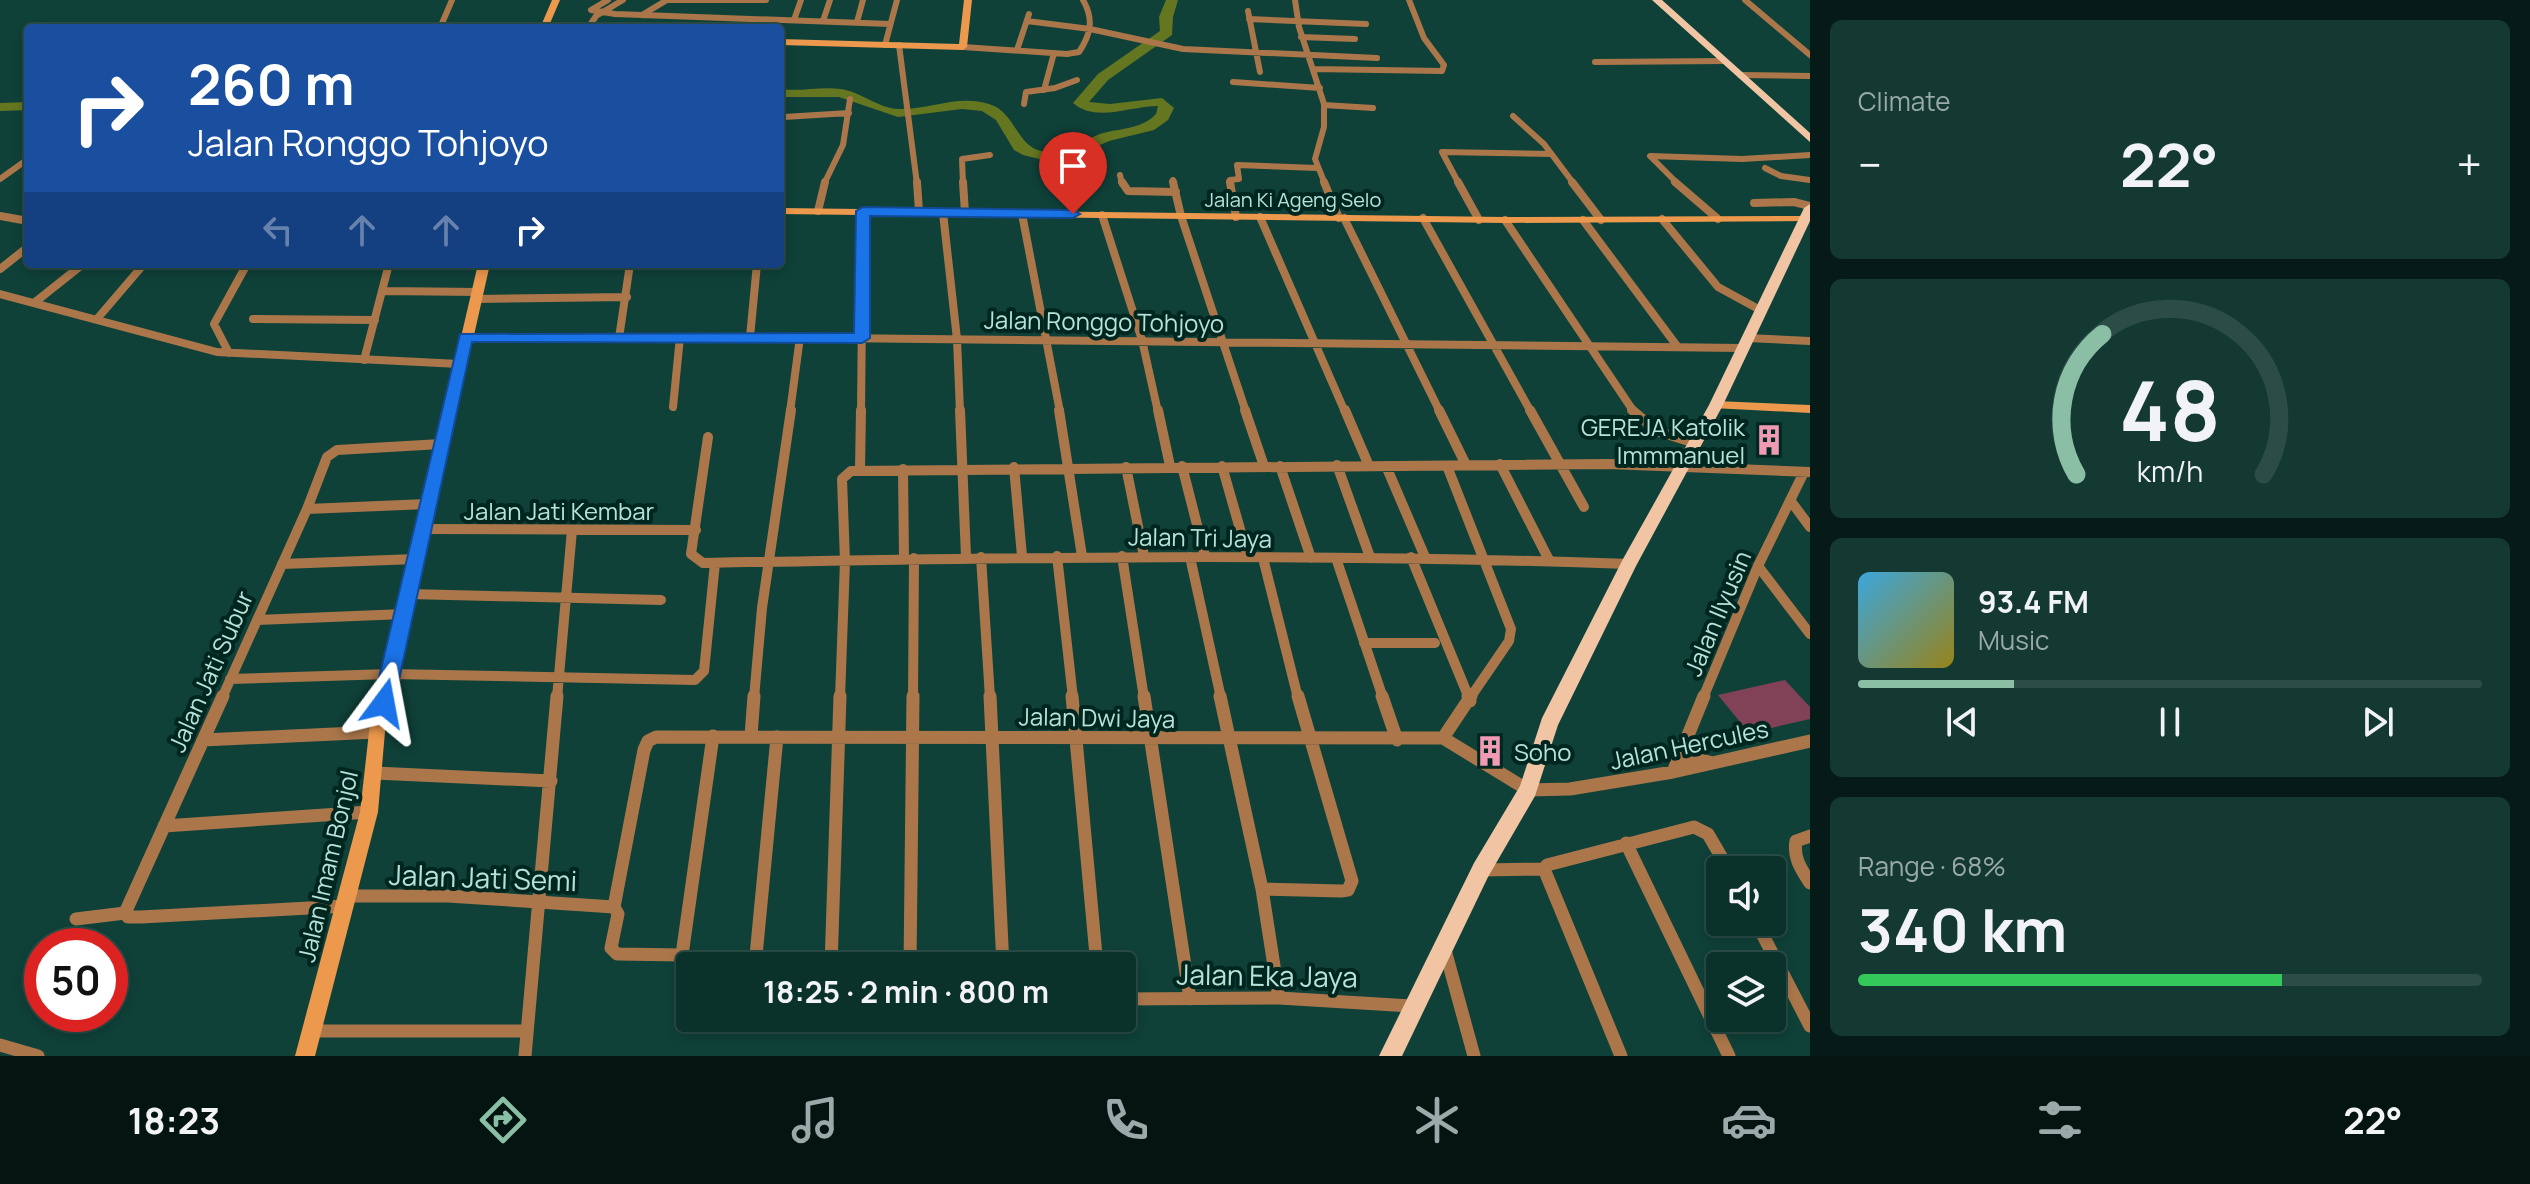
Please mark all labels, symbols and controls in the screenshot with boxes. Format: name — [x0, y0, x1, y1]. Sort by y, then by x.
text: 260 m — [188, 45, 355, 122]
icon: right — [56, 56, 160, 160]
text: Climate — [1858, 83, 1950, 119]
text: Jalan Ronggo Tohjoyo — [188, 118, 549, 167]
text: 22° — [2120, 123, 2218, 205]
pin — [1039, 132, 1107, 214]
text: − — [1858, 134, 1882, 194]
text: + — [2457, 134, 2482, 194]
icon: arrive — [1051, 144, 1095, 188]
street label: Jalan Ki Ageng Selo — [1205, 186, 1382, 213]
icon: left — [256, 208, 300, 252]
icon: ahead — [340, 208, 384, 252]
icon: ahead — [424, 208, 468, 252]
icon: right — [508, 208, 552, 252]
street label: Jalan Ronggo Tohjoyo — [984, 302, 1224, 340]
text: 48 — [2119, 351, 2221, 465]
place label: GEREJA Katolik Immmanuel — [1581, 410, 1746, 471]
building icon: GEREJA Katolik Immmanuel — [1752, 423, 1786, 457]
text: km/h — [2137, 452, 2203, 491]
street label: Jalan Jati Kembar — [464, 494, 655, 527]
street label: Jalan Tri Jaya — [1128, 519, 1272, 555]
street label: Jalan Ilyusin — [1676, 545, 1758, 681]
text: 93.4 FM — [1978, 581, 2089, 622]
street label: Jalan Jati Subur — [160, 585, 260, 757]
text: Music — [1978, 622, 2049, 658]
position arrow — [342, 661, 426, 745]
street label: Jalan Dwi Jaya — [1018, 699, 1176, 735]
icon: previous — [1940, 700, 1984, 744]
icon: pause — [2148, 700, 2192, 744]
icon: next — [2356, 700, 2400, 744]
street label: Jalan Hercules — [1607, 711, 1771, 777]
building icon: Soho — [1473, 734, 1507, 768]
place label: Soho — [1514, 735, 1571, 768]
street label: Jalan Imam Bonjol — [289, 767, 365, 965]
text: Range · 68% — [1858, 848, 2006, 884]
street label: Jalan Jati Semi — [388, 855, 578, 899]
map controls — [1706, 856, 1786, 1032]
button: sound — [1706, 856, 1786, 936]
text: 340 km — [1858, 888, 2067, 970]
speed limit sign: 50 — [24, 928, 128, 1032]
button: layers — [1706, 952, 1786, 1032]
street label: Jalan Eka Jaya — [1176, 954, 1358, 996]
text: 18:25 · 2 min · 800 m — [763, 971, 1049, 1012]
icon: directions — [475, 1092, 531, 1148]
icon: music — [787, 1092, 843, 1148]
icon: phone — [1098, 1092, 1154, 1148]
icon: climate — [1409, 1092, 1465, 1148]
icon: car — [1721, 1092, 1777, 1148]
icon: filters — [2032, 1092, 2088, 1148]
text: 18:23 — [128, 1096, 220, 1145]
text: 22° — [2343, 1096, 2402, 1145]

